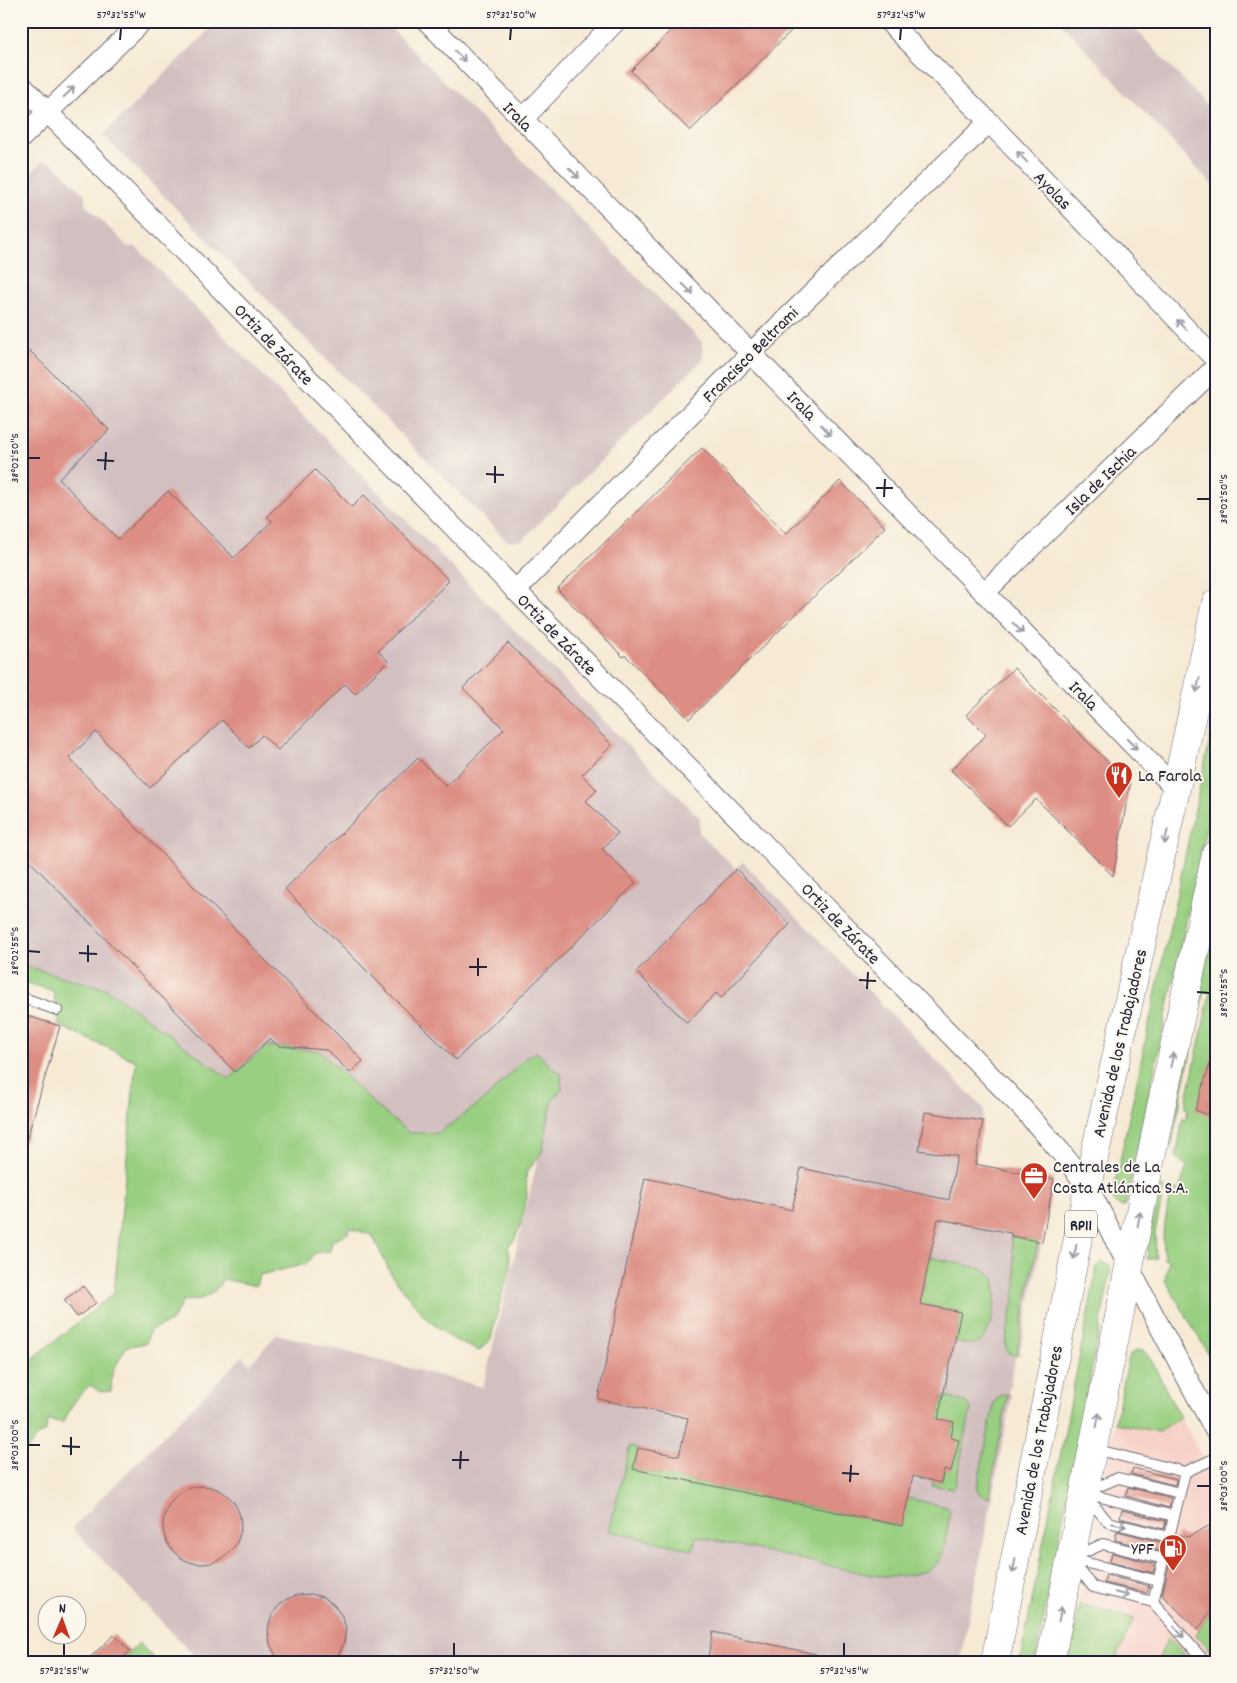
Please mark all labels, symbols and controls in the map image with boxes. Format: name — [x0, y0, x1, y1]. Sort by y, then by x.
text: 57°32'55"W — [96, 7, 146, 24]
text: 57°32'50"W — [486, 7, 536, 24]
text: 57°32'45"W — [877, 7, 925, 24]
one-way arrow — [454, 50, 466, 63]
one-way arrow — [63, 86, 75, 98]
street label: Irala — [496, 97, 537, 139]
one-way arrow — [1016, 150, 1028, 163]
one-way arrow — [567, 167, 580, 179]
street label: Ayolas — [1026, 167, 1076, 217]
one-way arrow — [682, 282, 694, 295]
street label: Ortiz de Zárate — [227, 299, 318, 392]
street label: Francisco Beltrami — [698, 302, 806, 410]
one-way arrow — [1176, 319, 1188, 331]
street label: Irala — [780, 386, 821, 428]
one-way arrow — [820, 424, 832, 436]
text: 38°02'50"S — [7, 433, 24, 483]
street label: Isla de Ischia — [1060, 441, 1143, 522]
text: 38°02'50"S — [1216, 474, 1233, 524]
street label: Ortiz de Zárate — [510, 589, 601, 682]
one-way arrow — [1012, 622, 1024, 634]
street label: Irala — [1062, 676, 1103, 718]
one-way arrow — [1193, 676, 1203, 692]
one-way arrow — [1126, 738, 1138, 750]
restaurant icon: La Farola — [1104, 760, 1134, 799]
place label: La Farola — [1138, 765, 1202, 790]
one-way arrow — [1160, 828, 1170, 844]
street label: Ortiz de Zárate — [794, 878, 885, 971]
text: 38°02'55"S — [7, 927, 24, 975]
street label: Avenida de los Trabajadores — [1088, 947, 1155, 1140]
text: 38°02'55"S — [1216, 969, 1233, 1017]
one-way arrow — [1167, 1052, 1177, 1068]
place label: Centrales de La Costa Atlántica S.A. — [1053, 1156, 1188, 1202]
office icon: Centrales de La Costa Atlántica S.A. — [1019, 1161, 1049, 1200]
road number: RP11 — [1065, 1210, 1097, 1238]
one-way arrow — [1135, 1211, 1144, 1227]
one-way arrow — [1070, 1243, 1080, 1259]
street label: Avenida de los Trabajadores — [1010, 1344, 1071, 1537]
one-way arrow — [1094, 1413, 1104, 1429]
text: 38°03'00"S — [7, 1420, 24, 1470]
text: 38°03'00"S — [1216, 1461, 1233, 1511]
one-way arrow — [1110, 1520, 1126, 1530]
fuel station icon: YPF — [1158, 1533, 1188, 1572]
place label: YPF — [1131, 1538, 1154, 1563]
one-way arrow — [1008, 1557, 1018, 1573]
one-way arrow — [1114, 1590, 1130, 1599]
north arrow — [38, 1596, 88, 1646]
text: N — [59, 1599, 66, 1619]
one-way arrow — [1055, 1606, 1065, 1622]
one-way arrow — [1173, 1625, 1185, 1638]
text: 57°32'55"W — [39, 1663, 89, 1680]
text: 57°32'50"W — [429, 1663, 479, 1680]
text: 57°32'45"W — [820, 1663, 868, 1680]

